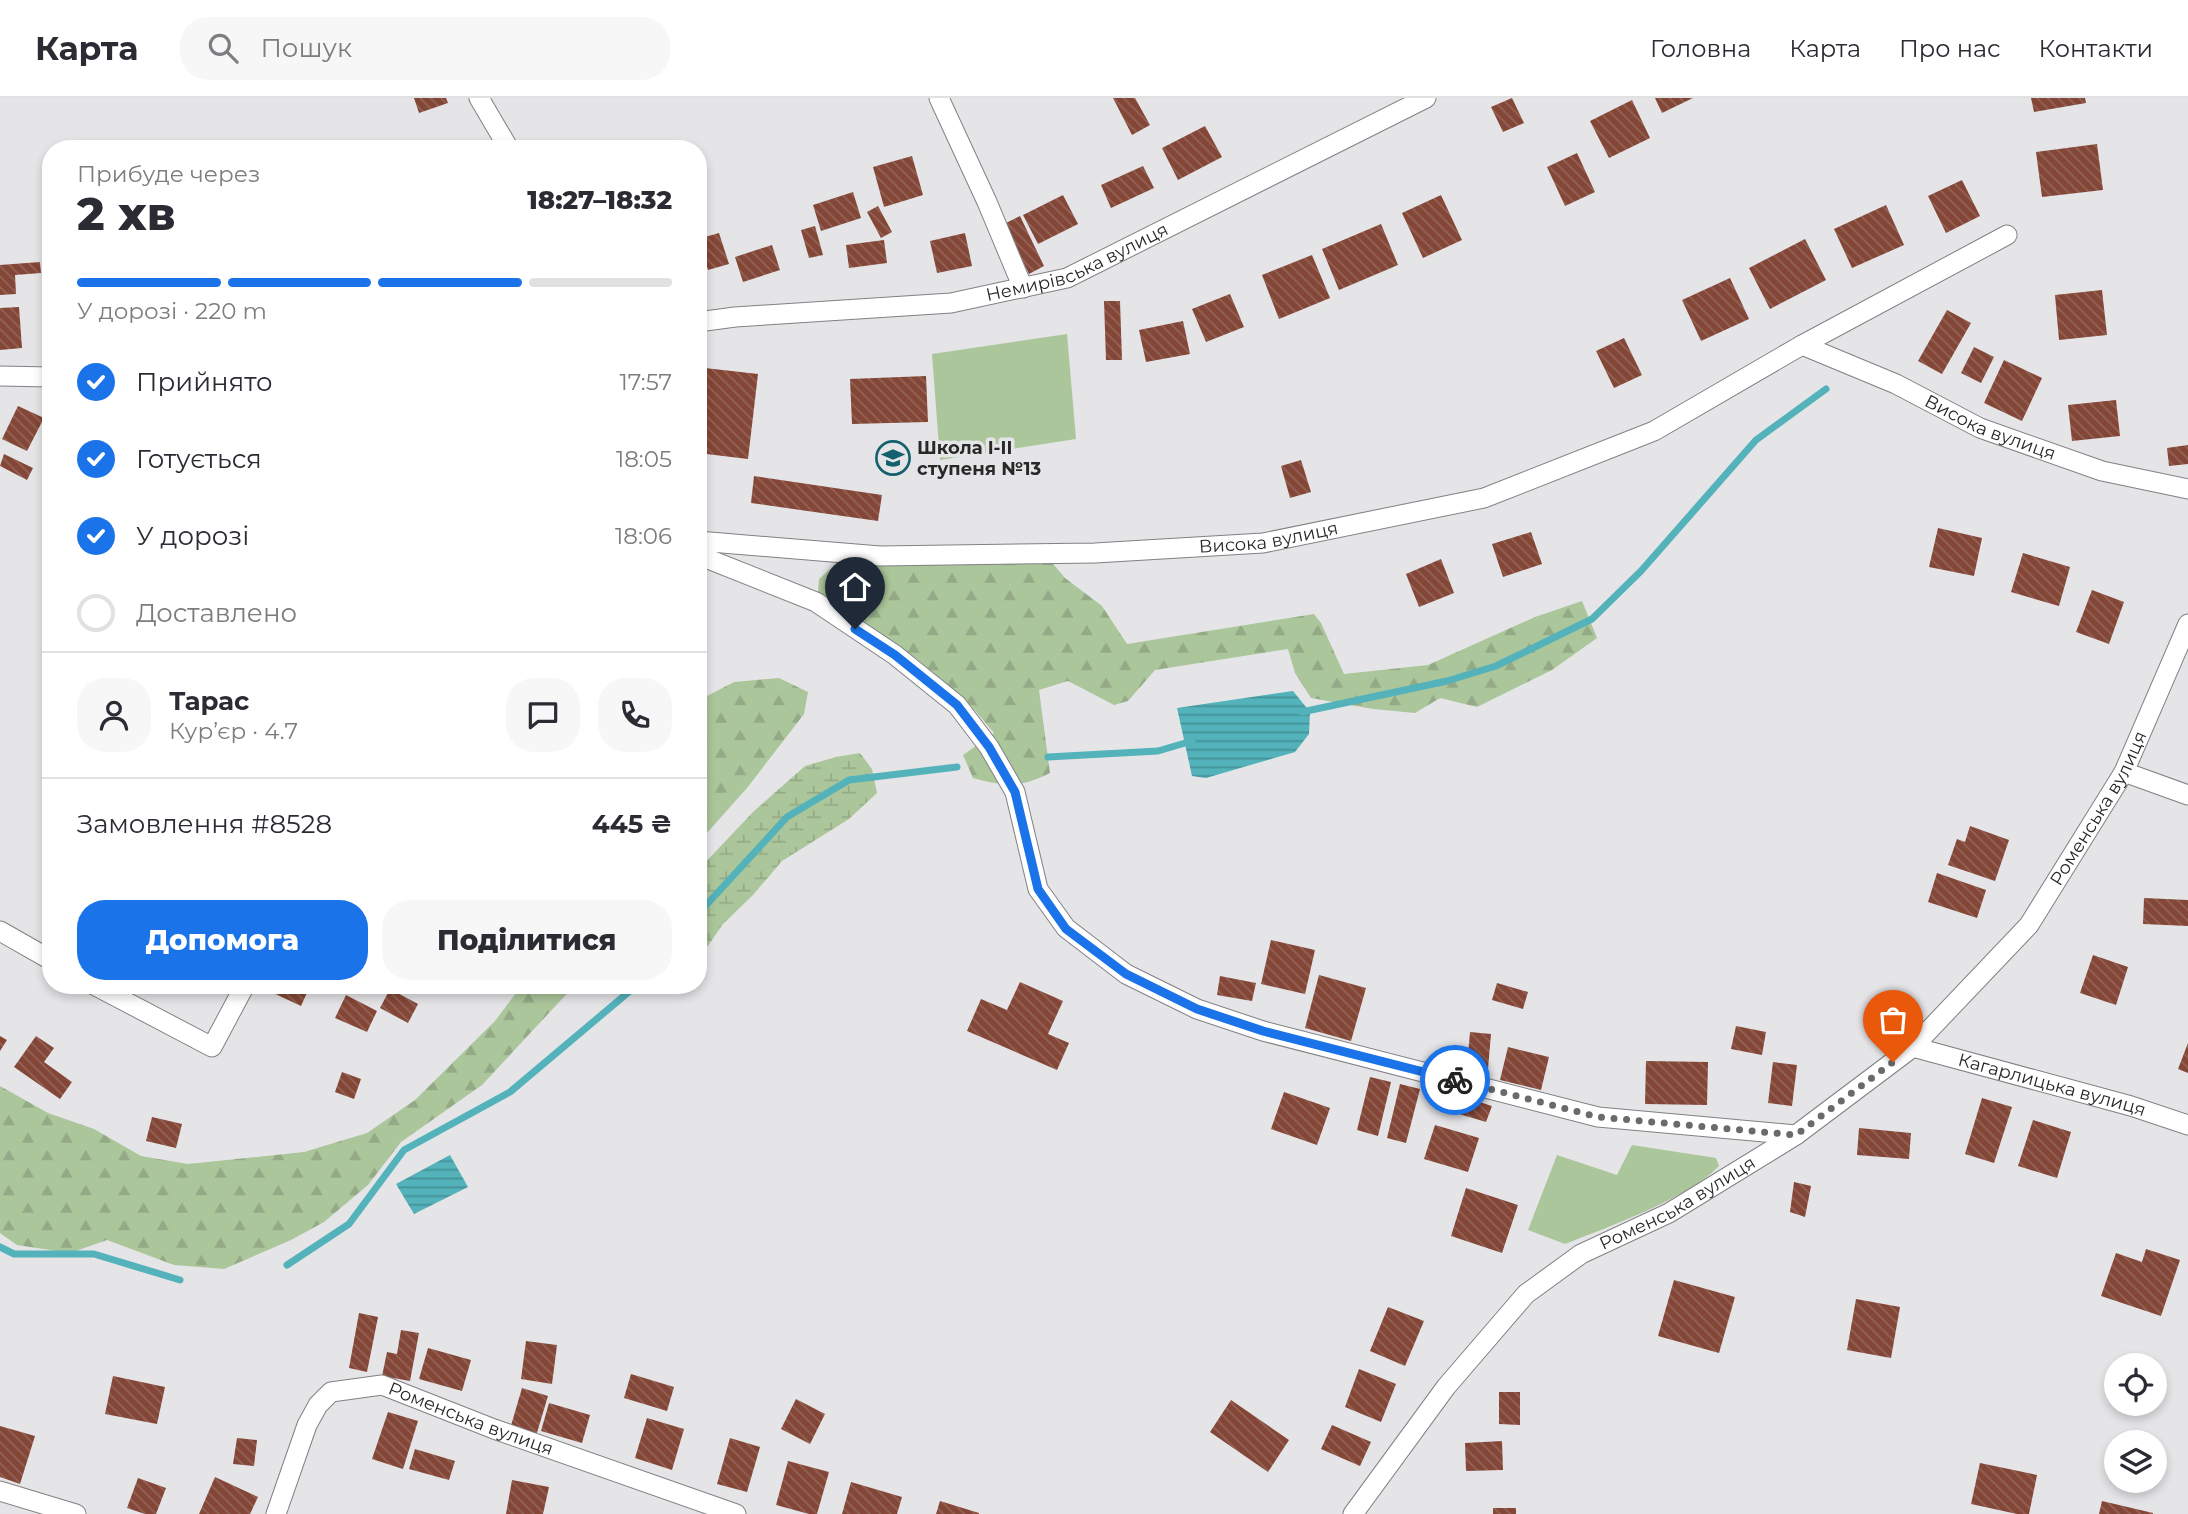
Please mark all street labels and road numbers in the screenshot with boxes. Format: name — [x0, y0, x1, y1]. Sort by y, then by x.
street label: Немирівська вулиця — [984, 218, 1172, 306]
street label: Висока вулиця — [1921, 390, 2059, 465]
street label: Висока вулиця — [1198, 517, 1340, 558]
street label: Роменська вулиця — [2045, 728, 2151, 890]
street label: Кагарлицька вулиця — [1956, 1049, 2149, 1121]
street label: Роменська вулиця — [1596, 1152, 1759, 1255]
street label: Роменська вулиця — [385, 1378, 556, 1460]

